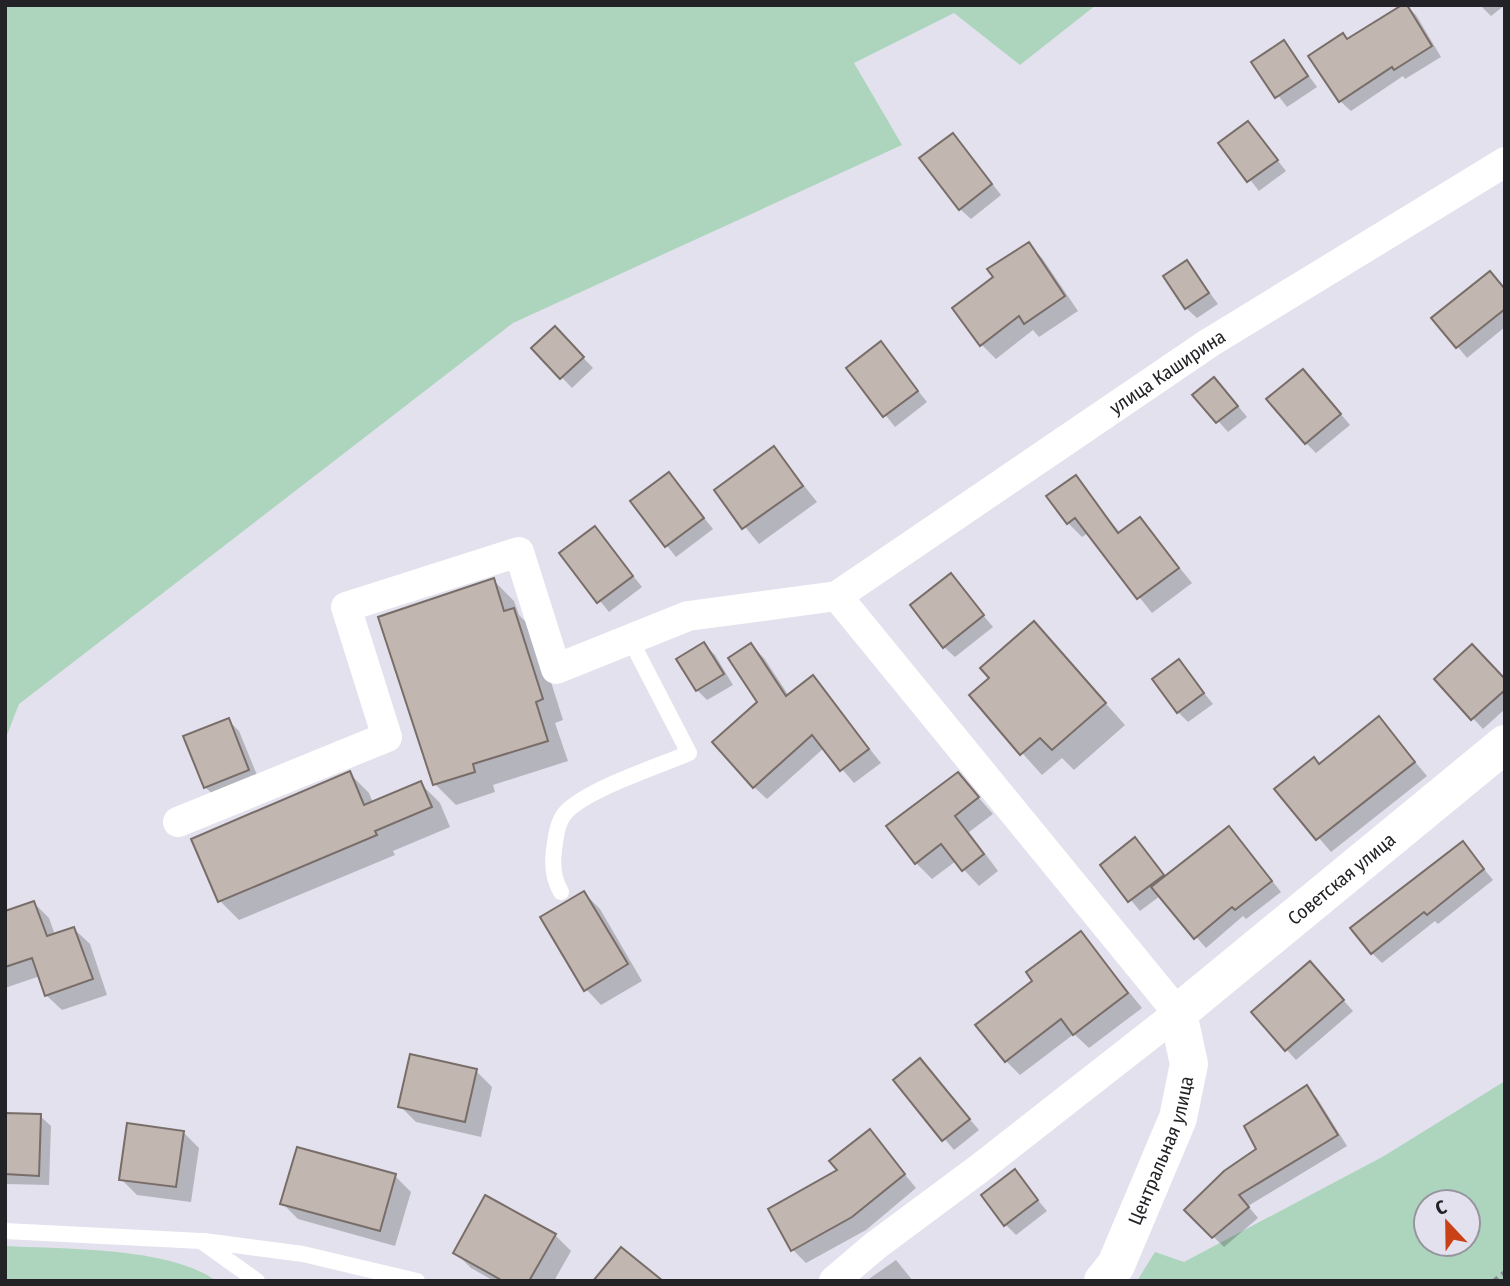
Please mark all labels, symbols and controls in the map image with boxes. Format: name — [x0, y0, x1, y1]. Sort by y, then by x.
street label: улица Каширина — [1105, 325, 1230, 419]
street label: Советская улица — [1283, 828, 1400, 930]
street label: Центральная улица — [1123, 1074, 1198, 1229]
north arrow — [1412, 1188, 1482, 1258]
text: С — [1432, 1195, 1450, 1220]

